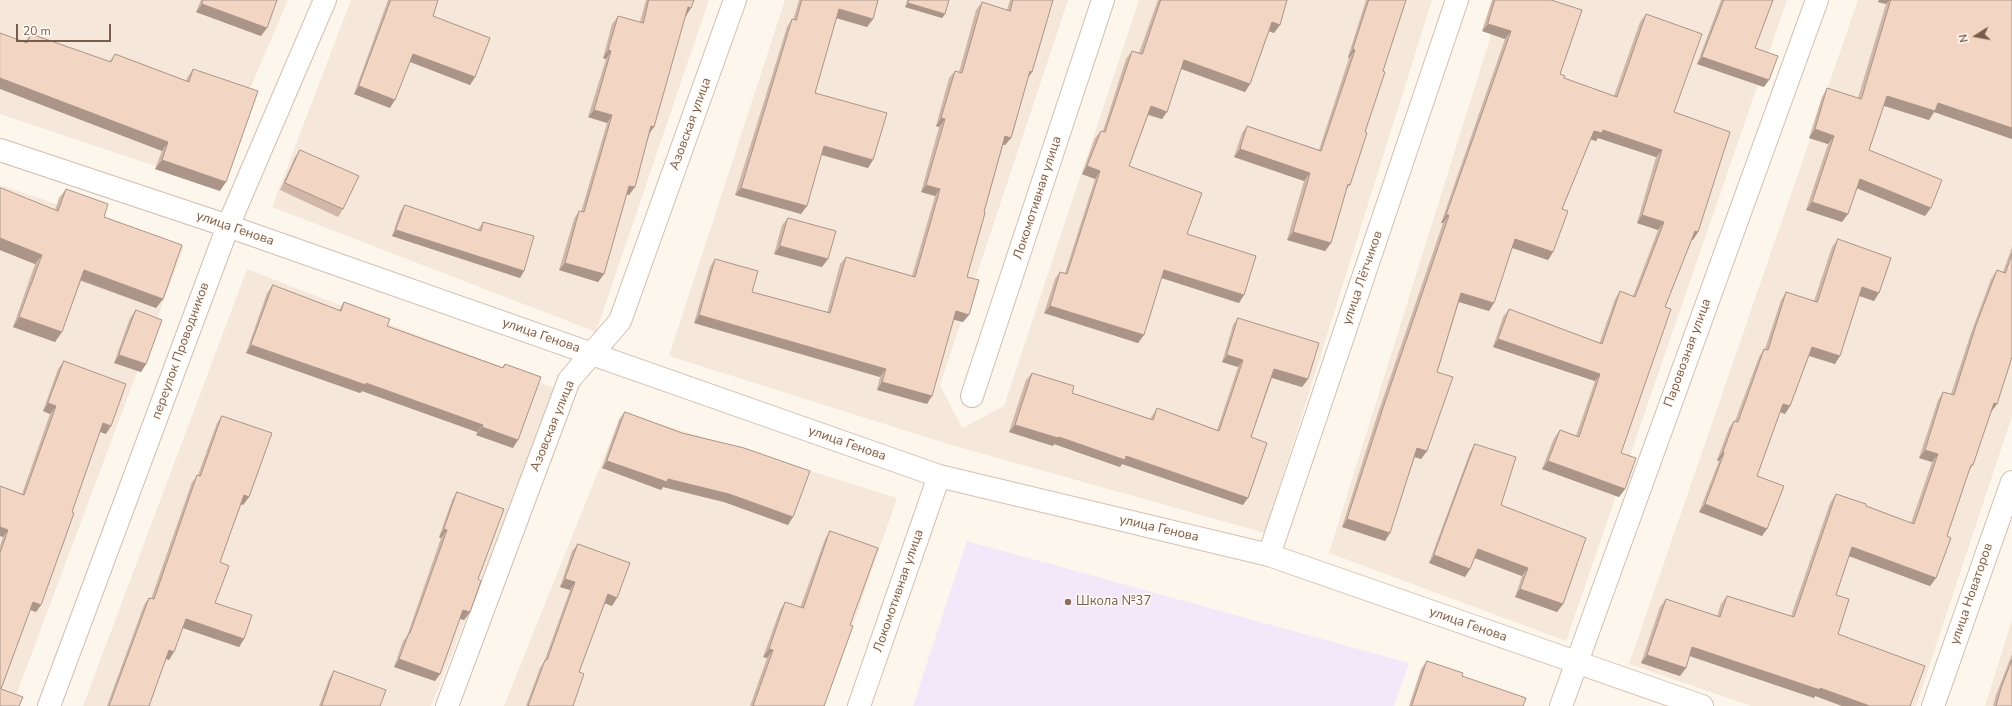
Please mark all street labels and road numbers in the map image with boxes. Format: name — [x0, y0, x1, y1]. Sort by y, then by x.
street label: Азовская улица — [667, 76, 715, 172]
street label: Локомотивная улица — [1011, 134, 1065, 262]
street label: улица Генова — [194, 208, 276, 250]
street label: улица Лётчиков — [1340, 229, 1386, 327]
street label: переулок Проводников — [149, 281, 213, 421]
street label: Паровозная улица — [1661, 297, 1715, 409]
street label: улица Генова — [500, 315, 582, 357]
street label: Азовская улица — [528, 378, 578, 474]
street label: улица Генова — [806, 423, 888, 465]
street label: улица Генова — [1118, 512, 1200, 546]
street label: Локомотивная улица — [871, 528, 927, 654]
street label: улица Новаторов — [1947, 541, 1997, 647]
street label: улица Генова — [1427, 604, 1509, 646]

